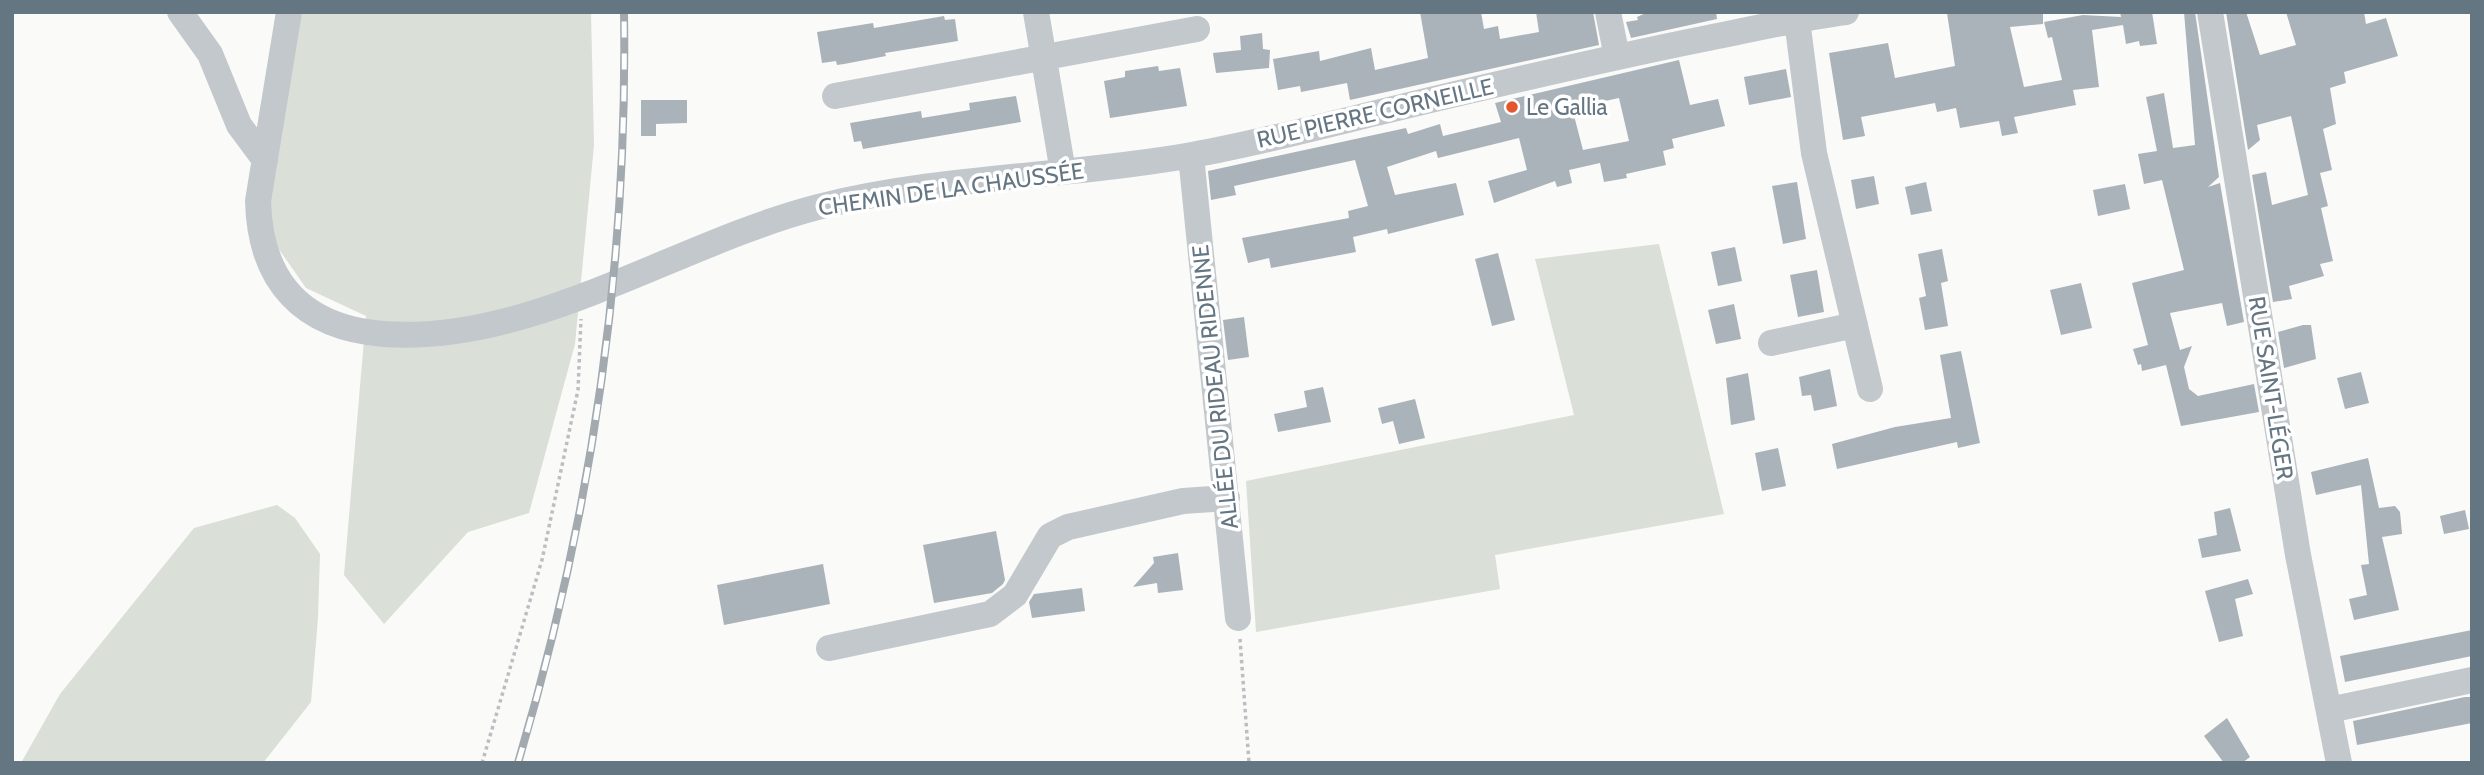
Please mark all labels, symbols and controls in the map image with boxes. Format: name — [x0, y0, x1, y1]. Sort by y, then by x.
street label: RUE PIERRE CORNEILLE — [1254, 72, 1496, 154]
place label: Le Gallia — [1526, 93, 1608, 121]
marker: Le Gallia — [1504, 99, 1520, 115]
street label: CHEMIN DE LA CHAUSSÉE — [816, 156, 1085, 221]
street label: ALLÉE DU RIDEAU RIDENNE — [1185, 244, 1244, 531]
street label: RUE SAINT-LÉGER — [2243, 294, 2300, 482]

